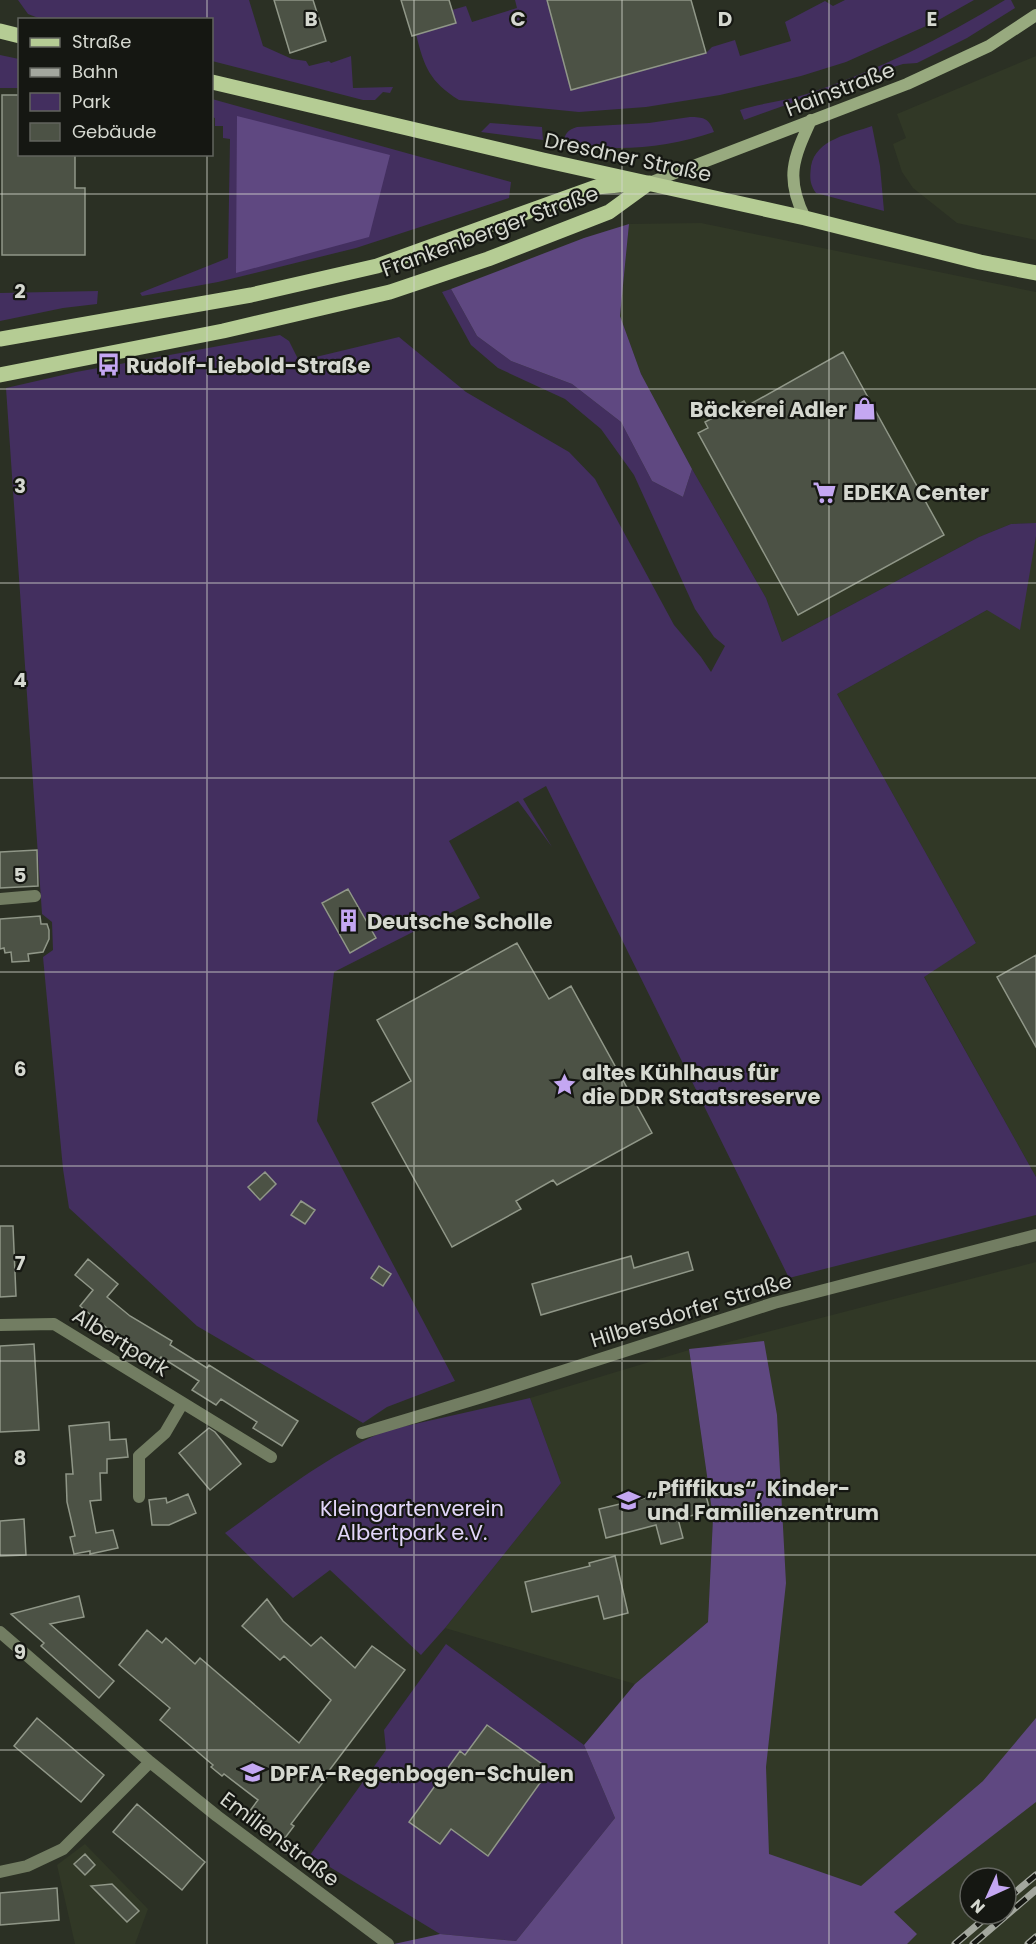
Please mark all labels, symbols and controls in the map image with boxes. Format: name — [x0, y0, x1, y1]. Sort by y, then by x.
text: B — [304, 5, 318, 33]
text: C — [510, 5, 526, 33]
text: D — [718, 5, 732, 33]
text: E — [927, 5, 937, 33]
legend — [18, 18, 213, 156]
text: Straße — [72, 29, 131, 54]
street label: Hainstraße — [781, 55, 899, 123]
text: Bahn — [72, 59, 118, 84]
text: Park — [72, 89, 111, 114]
text: Gebäude — [72, 119, 156, 144]
street label: Dresdner Straße — [542, 125, 714, 189]
street label: Frankenberger Straße — [378, 178, 602, 284]
text: 2 — [14, 277, 26, 305]
place label: Rudolf-Liebold-Straße — [126, 351, 370, 380]
bus stop icon: Rudolf-Liebold-Straße — [95, 352, 121, 378]
place label: Bäckerei Adler — [690, 395, 847, 424]
shop icon: Bäckerei Adler — [852, 396, 878, 422]
text: 3 — [14, 472, 26, 500]
place label: EDEKA Center — [843, 478, 989, 507]
supermarket icon: EDEKA Center — [812, 479, 838, 505]
text: 4 — [13, 666, 27, 694]
text: 5 — [14, 861, 27, 889]
place label: Deutsche Scholle — [367, 907, 552, 936]
building icon: Deutsche Scholle — [336, 908, 362, 934]
text: 6 — [14, 1055, 26, 1083]
place label: altes Kühlhaus für die DDR Staatsreserve — [582, 1058, 820, 1111]
place icon: altes Kühlhaus für die DDR Staatsreserve — [551, 1071, 577, 1097]
text: 7 — [15, 1249, 26, 1277]
street label: Hilbersdorfer Straße — [587, 1266, 795, 1354]
street label: Albertpark — [67, 1301, 175, 1383]
text: 8 — [14, 1444, 26, 1472]
place label: „Pfiffikus“, Kinder- und Familienzentrum — [647, 1474, 879, 1527]
school or university icon: „Pfiffikus“, Kinder- und Familienzentrum — [616, 1487, 642, 1513]
park label: Kleingartenverein Albertpark e.V. — [320, 1494, 504, 1547]
text: 9 — [14, 1638, 26, 1666]
place label: DPFA-Regenbogen-Schulen — [270, 1759, 574, 1788]
school or university icon: DPFA-Regenbogen-Schulen — [239, 1760, 265, 1786]
street label: Emilienstraße — [214, 1785, 346, 1893]
north arrow — [958, 1866, 1018, 1926]
text: N — [965, 1894, 990, 1919]

